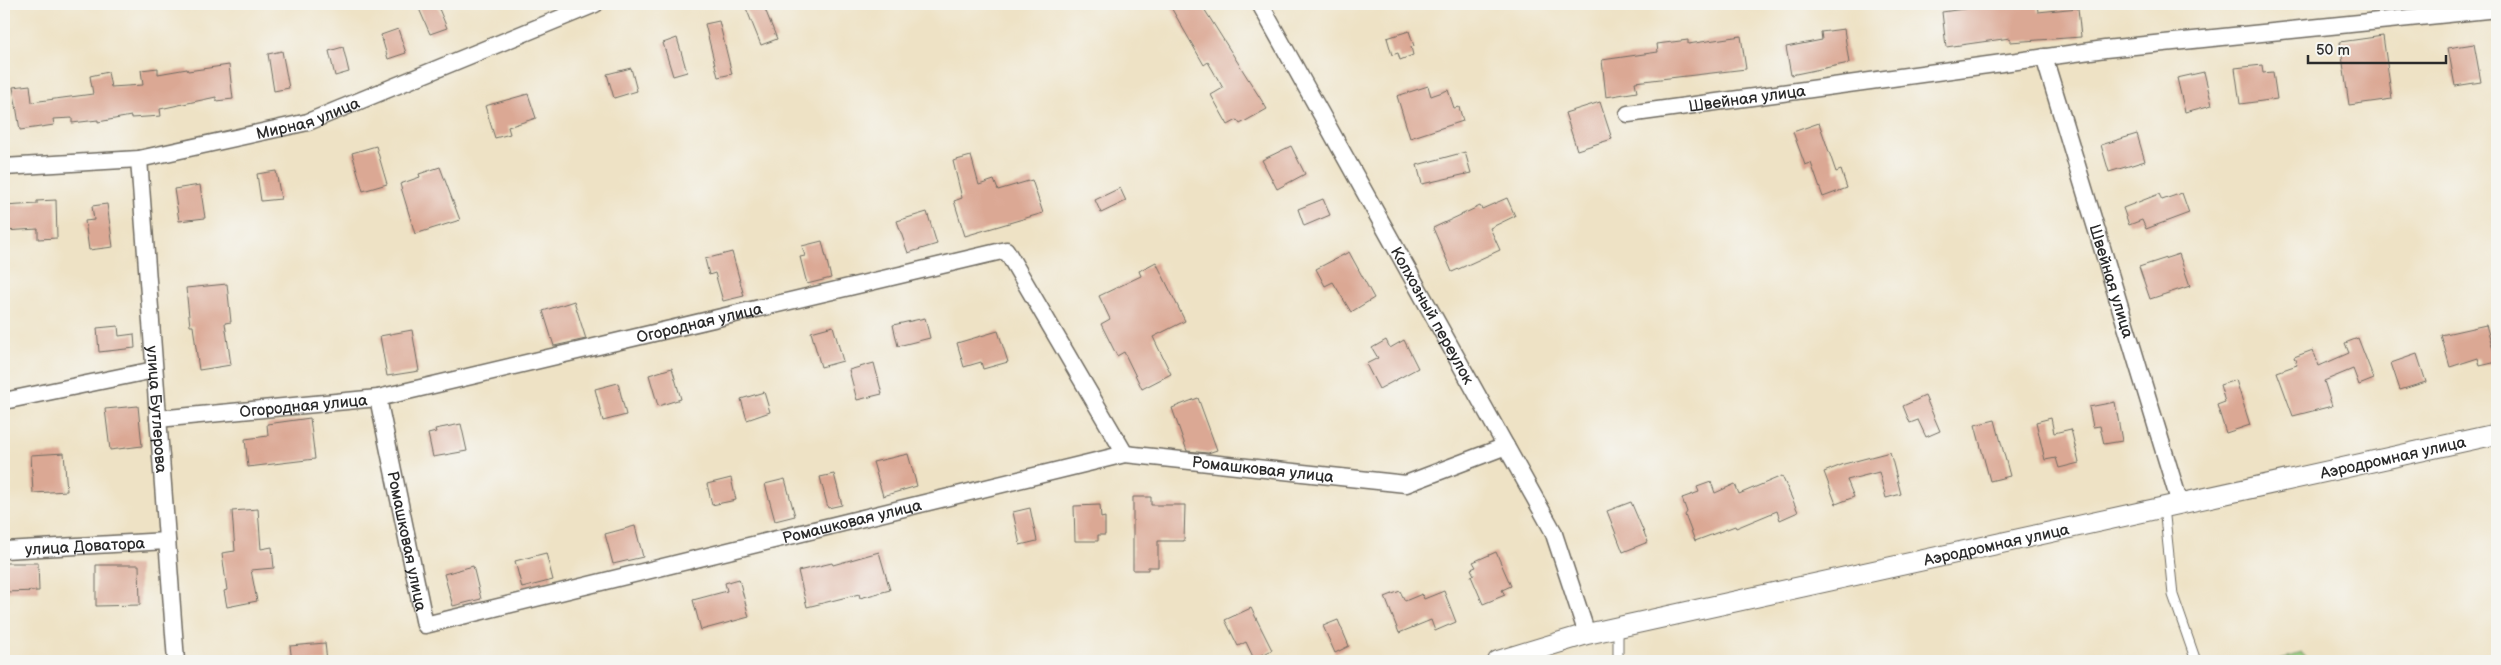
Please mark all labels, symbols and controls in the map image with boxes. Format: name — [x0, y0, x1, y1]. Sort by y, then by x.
scale bar — [2308, 32, 2446, 64]
text: 50 m — [2316, 41, 2350, 60]
street label: Швейная улица — [1687, 82, 1807, 117]
street label: Мирная улица — [255, 94, 363, 144]
street label: Швейная улица — [2084, 222, 2137, 341]
street label: Колхозный переулок — [1386, 244, 1478, 388]
street label: Огородная улица — [635, 300, 765, 348]
street label: улица Бутлерова — [142, 345, 170, 474]
street label: Огородная улица — [239, 391, 369, 422]
street label: Аэродромная улица — [2317, 433, 2468, 484]
street label: Ромашковая улица — [1191, 453, 1335, 487]
street label: Ромашковая улица — [382, 469, 430, 614]
street label: Ромашковая улица — [780, 496, 924, 548]
street label: Аэродромная улица — [1921, 520, 2072, 571]
street label: улица Доватора — [24, 534, 146, 560]

